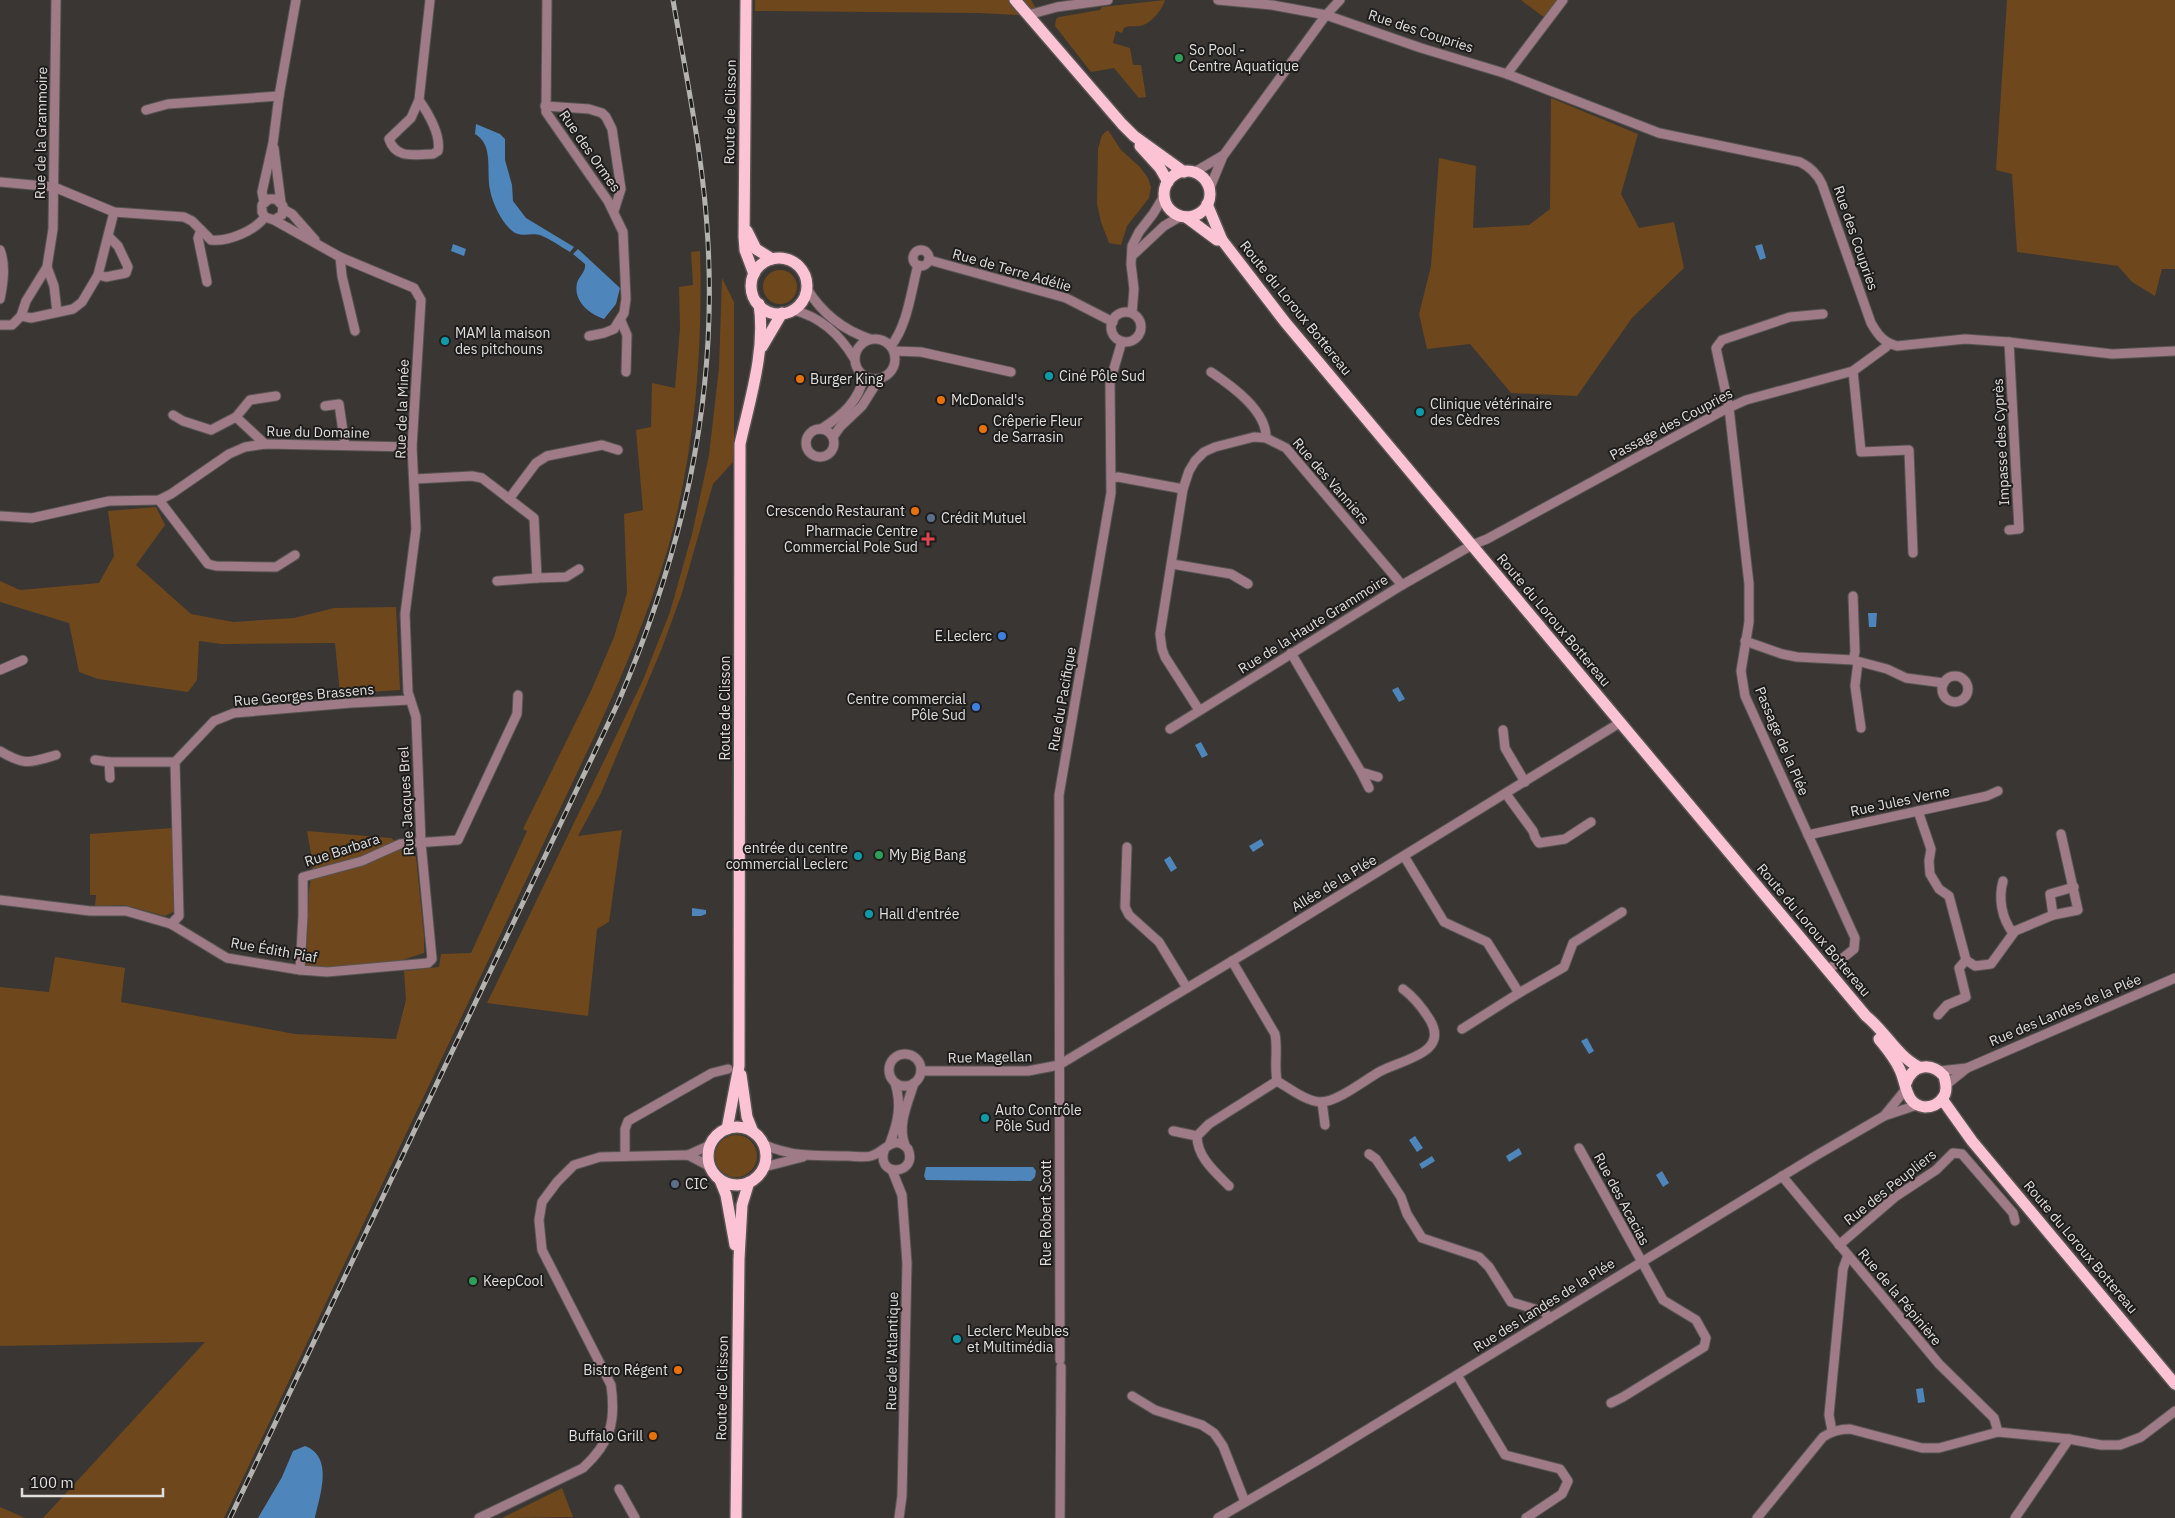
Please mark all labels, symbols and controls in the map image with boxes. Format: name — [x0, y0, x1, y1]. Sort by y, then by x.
street label: Rue des Coupries — [1366, 6, 1476, 57]
place label: So Pool - Centre Aquatique — [1189, 41, 1299, 75]
marker: So Pool - Centre Aquatique — [1173, 52, 1185, 64]
street label: Route de Clisson — [720, 59, 740, 165]
street label: Rue de la Grammoire — [31, 66, 51, 199]
street label: Rue des Ormes — [555, 107, 625, 195]
street label: Rue des Coupries — [1830, 183, 1882, 293]
street label: Route du Loroux Bottereau — [1236, 237, 1356, 379]
street label: Rue de Terre Adélie — [951, 244, 1074, 296]
place label: MAM la maison des pitchouns — [455, 324, 550, 358]
marker: MAM la maison des pitchouns — [439, 335, 451, 347]
street label: Rue de la Minée — [391, 359, 413, 459]
place label: Ciné Pôle Sud — [1059, 367, 1145, 385]
place label: Burger King — [810, 370, 884, 388]
marker: Ciné Pôle Sud — [1043, 370, 1055, 382]
marker: Burger King — [794, 373, 806, 385]
street label: Impasse des Cyprès — [1989, 378, 2013, 506]
street label: Passage des Coupries — [1606, 384, 1736, 464]
place label: McDonald's — [951, 391, 1024, 409]
marker: McDonald's — [935, 394, 947, 406]
place label: Clinique vétérinaire des Cèdres — [1430, 395, 1552, 429]
marker: Clinique vétérinaire des Cèdres — [1414, 406, 1426, 418]
place label: Crêperie Fleur de Sarrasin — [993, 412, 1082, 446]
street label: Rue du Domaine — [266, 422, 370, 442]
marker: Crêperie Fleur de Sarrasin — [977, 423, 989, 435]
street label: Rue des Vanniers — [1289, 434, 1373, 528]
place label: Crescendo Restaurant — [766, 502, 905, 520]
marker: Crescendo Restaurant — [909, 505, 921, 517]
place label: Crédit Mutuel — [941, 509, 1026, 527]
marker: Crédit Mutuel — [925, 512, 937, 524]
place label: Pharmacie Centre Commercial Pole Sud — [784, 522, 918, 556]
marker: Pharmacie Centre Commercial Pole Sud — [922, 533, 934, 545]
street label: Route du Loroux Bottereau — [1493, 550, 1615, 690]
street label: Rue de la Haute Grammoire — [1235, 570, 1392, 678]
place label: E.Leclerc — [935, 627, 992, 645]
marker: E.Leclerc — [996, 630, 1008, 642]
street label: Rue du Pacifique — [1044, 645, 1080, 752]
street label: Route de Clisson — [716, 656, 734, 760]
street label: Rue Georges Brassens — [233, 680, 375, 710]
street label: Passage de la Plée — [1751, 684, 1813, 798]
place label: Centre commercial Pôle Sud — [847, 690, 966, 724]
marker: Centre commercial Pôle Sud — [970, 701, 982, 713]
street label: Rue Jacques Brel — [394, 746, 418, 856]
street label: Rue Jules Verne — [1849, 782, 1952, 820]
street label: Rue Barbara — [302, 829, 382, 871]
place label: entrée du centre commercial Leclerc — [726, 839, 848, 873]
place label: My Big Bang — [889, 846, 967, 864]
marker: My Big Bang — [873, 849, 885, 861]
marker: entrée du centre commercial Leclerc — [852, 850, 864, 862]
street label: Allée de la Plée — [1288, 850, 1380, 916]
street label: Route du Loroux Bottereau — [1753, 860, 1875, 1000]
place label: Hall d'entrée — [879, 905, 960, 923]
marker: Hall d'entrée — [863, 908, 875, 920]
street label: Rue Édith Piaf — [229, 933, 319, 967]
street label: Rue des Landes de la Plée — [1986, 970, 2144, 1050]
street label: Rue Magellan — [947, 1047, 1033, 1067]
place label: Auto Contrôle Pôle Sud — [995, 1101, 1082, 1135]
marker: Auto Contrôle Pôle Sud — [979, 1112, 991, 1124]
street label: Rue des Peupliers — [1840, 1145, 1940, 1229]
street label: Rue des Acacias — [1590, 1150, 1654, 1248]
street label: Rue Robert Scott — [1037, 1160, 1055, 1266]
place label: CIC — [685, 1175, 708, 1193]
street label: Route du Loroux Bottereau — [2020, 1177, 2142, 1317]
marker: CIC — [669, 1178, 681, 1190]
street label: Rue de la Pépinière — [1854, 1245, 1946, 1349]
street label: Rue des Landes de la Plée — [1470, 1254, 1618, 1356]
place label: KeepCool — [483, 1272, 543, 1290]
marker: KeepCool — [467, 1275, 479, 1287]
street label: Rue de l'Atlantique — [882, 1291, 902, 1411]
place label: Leclerc Meubles et Multimédia — [967, 1322, 1069, 1356]
marker: Leclerc Meubles et Multimédia — [951, 1333, 963, 1345]
street label: Route de Clisson — [712, 1335, 732, 1441]
place label: Bistro Régent — [583, 1361, 668, 1379]
marker: Bistro Régent — [672, 1364, 684, 1376]
place label: Buffalo Grill — [568, 1427, 643, 1445]
marker: Buffalo Grill — [647, 1430, 659, 1442]
scale bar — [22, 1466, 164, 1498]
text: 100 m — [30, 1473, 74, 1492]

